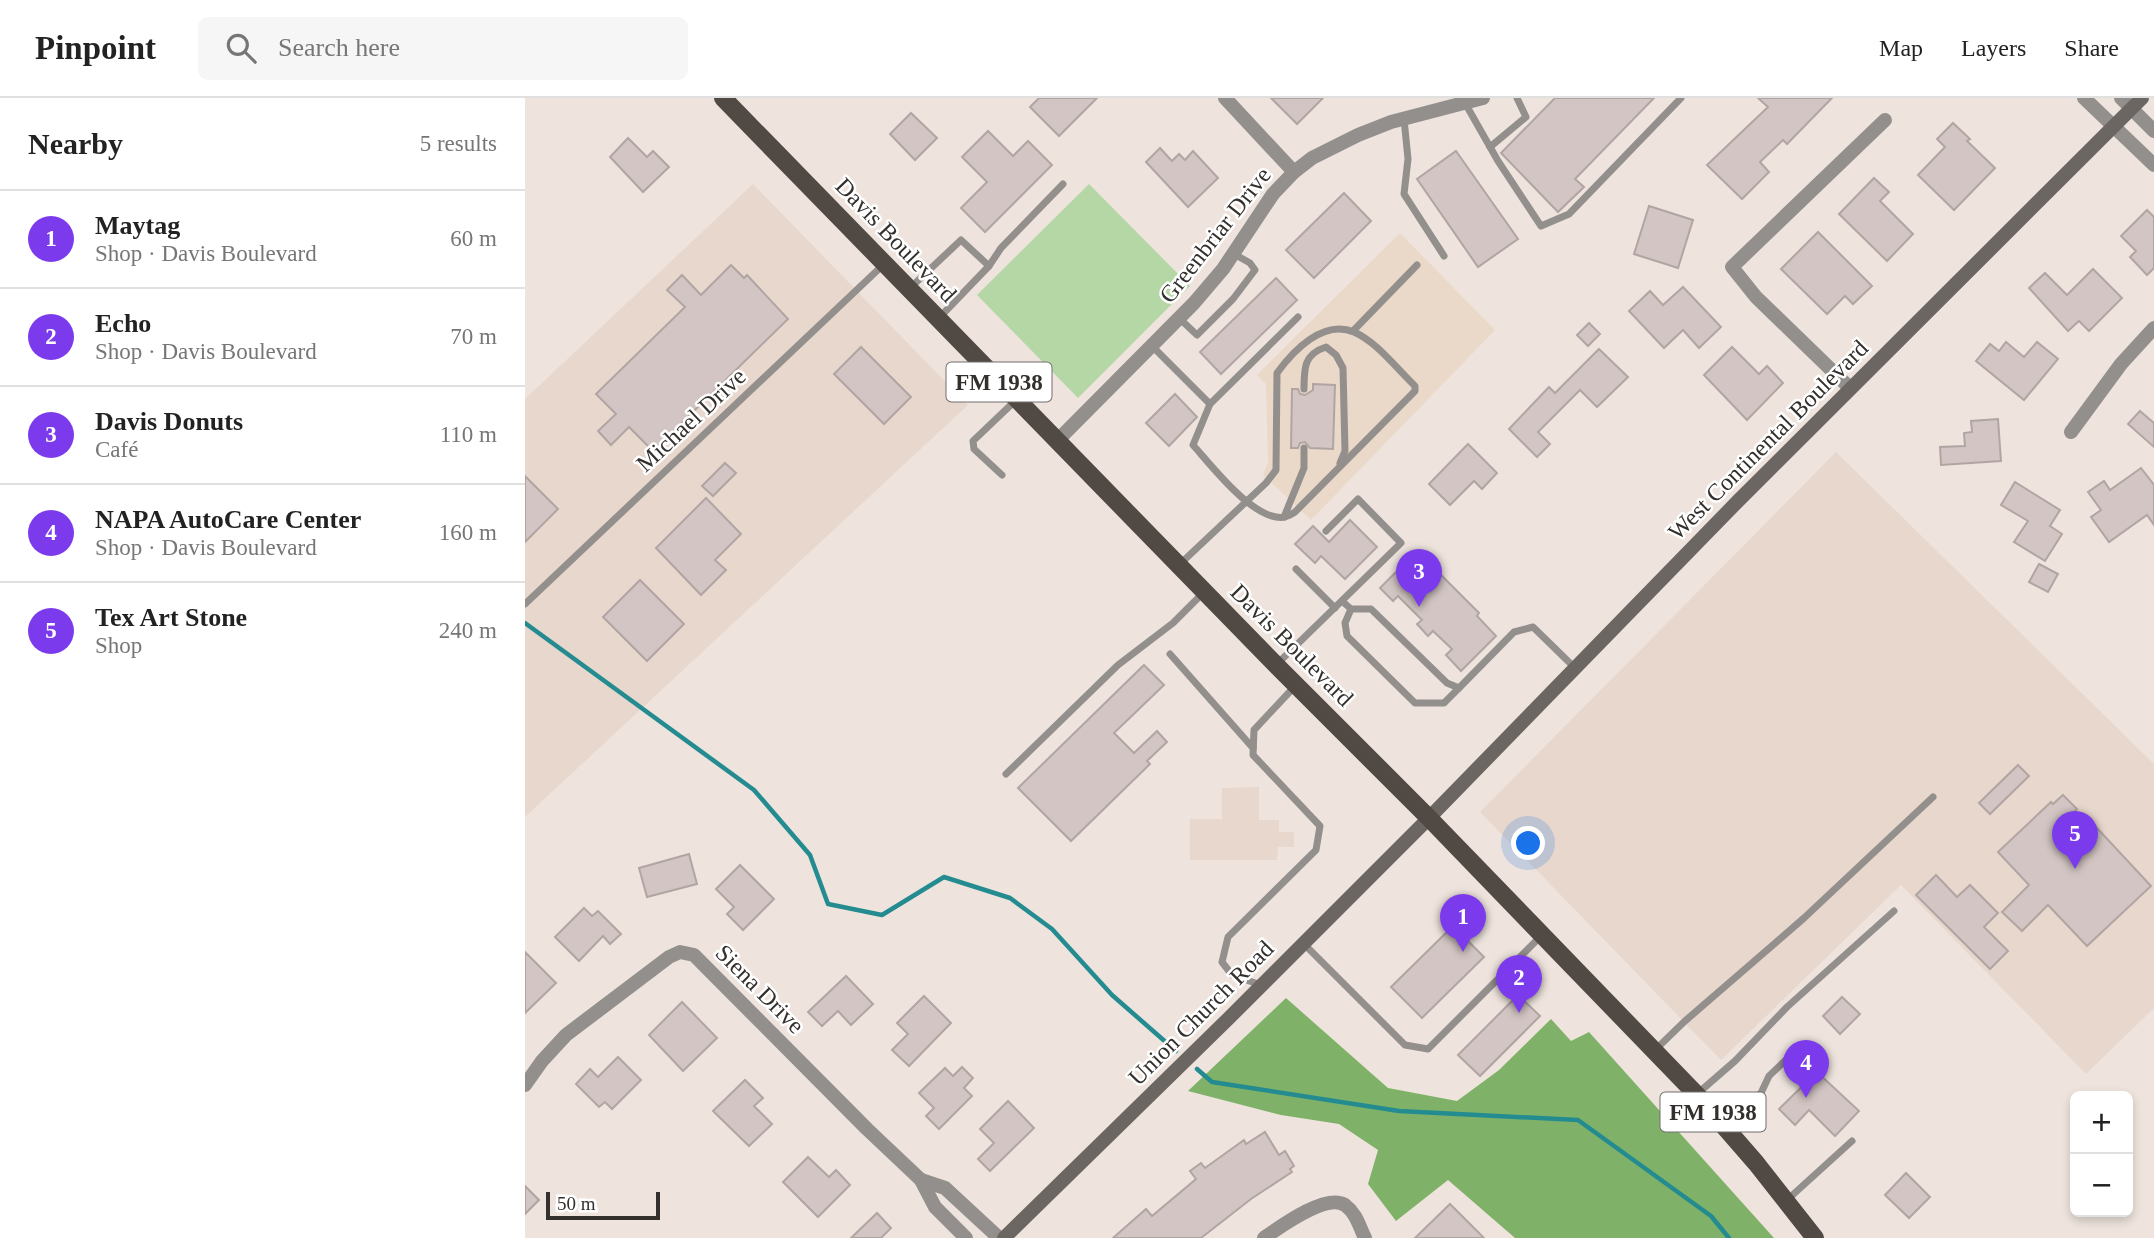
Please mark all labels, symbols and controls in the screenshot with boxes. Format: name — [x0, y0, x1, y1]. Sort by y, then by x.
search box — [198, 17, 688, 80]
icon: search — [222, 29, 260, 67]
text: Pinpoint — [35, 30, 156, 66]
text: Search here — [278, 33, 400, 62]
text: Map — [1879, 35, 1923, 61]
text: Layers — [1961, 35, 2026, 61]
text: Share — [2064, 35, 2119, 61]
text: Nearby — [28, 127, 123, 160]
text: 5 results — [420, 131, 497, 156]
street label: Greenbriar Drive — [1154, 162, 1276, 308]
street label: Davis Boulevard — [830, 173, 962, 307]
text: Maytag — [95, 211, 180, 240]
text: 1 — [45, 226, 57, 251]
text: 60 m — [450, 226, 497, 251]
text: Shop · Davis Boulevard — [95, 241, 317, 266]
text: Echo — [95, 309, 151, 338]
text: 2 — [45, 324, 57, 349]
text: 70 m — [450, 324, 497, 349]
street label: West Continental Boulevard — [1663, 335, 1873, 545]
text: Shop · Davis Boulevard — [95, 339, 317, 364]
road number: FM 1938 — [946, 362, 1051, 402]
street label: Michael Drive — [631, 363, 751, 477]
text: Davis Donuts — [95, 407, 243, 436]
text: 3 — [45, 422, 57, 447]
text: 110 m — [440, 422, 497, 447]
text: Café — [95, 437, 138, 462]
text: NAPA AutoCare Center — [95, 505, 361, 534]
text: 4 — [45, 520, 57, 545]
text: 160 m — [439, 520, 497, 545]
text: Shop · Davis Boulevard — [95, 535, 317, 560]
pin: 3 — [1396, 549, 1442, 607]
street label: Davis Boulevard — [1226, 579, 1358, 711]
text: Tex Art Stone — [95, 603, 247, 632]
text: 5 — [45, 618, 57, 643]
text: 240 m — [439, 618, 497, 643]
text: Shop — [95, 633, 142, 658]
pin: 5 — [2052, 811, 2098, 869]
your location — [1511, 826, 1545, 860]
pin: 1 — [1440, 894, 1486, 952]
street label: Union Church Road — [1123, 935, 1279, 1091]
street label: Siena Drive — [711, 940, 809, 1038]
pin: 2 — [1496, 955, 1542, 1013]
pin: 4 — [1783, 1040, 1829, 1098]
map controls — [2070, 1091, 2133, 1217]
button: + — [2070, 1091, 2133, 1154]
road number: FM 1938 — [1661, 1093, 1765, 1132]
button: − — [2070, 1154, 2133, 1217]
scale bar — [546, 1189, 660, 1221]
text: 50 m — [557, 1193, 596, 1214]

